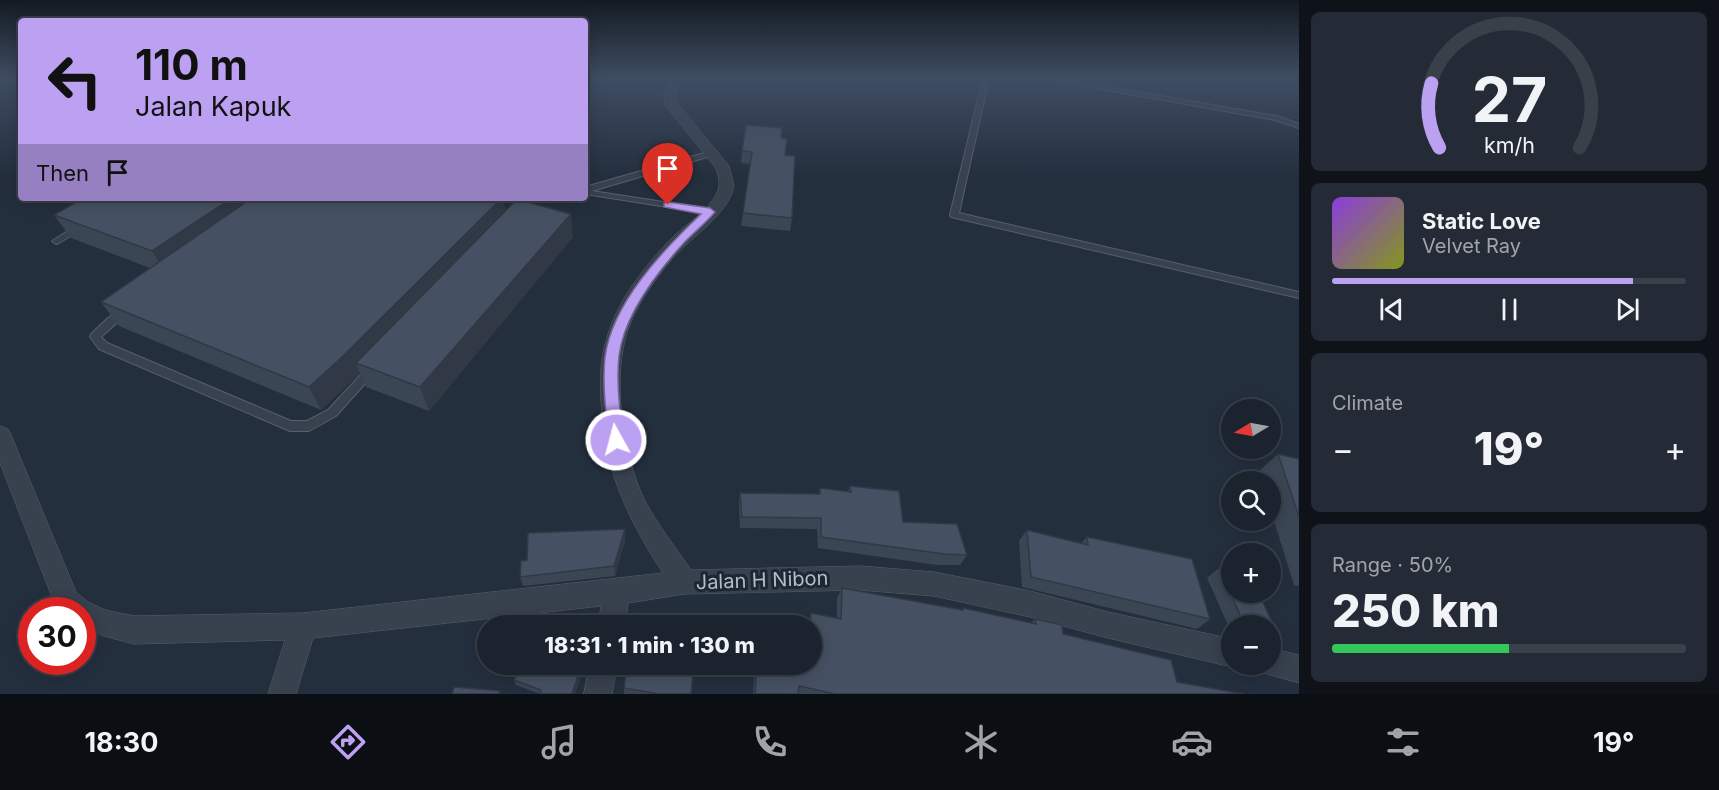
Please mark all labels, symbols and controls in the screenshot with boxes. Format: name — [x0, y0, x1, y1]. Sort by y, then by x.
text: 110 m — [135, 39, 248, 90]
icon: left — [36, 42, 114, 120]
text: 27 — [1471, 62, 1547, 137]
text: Jalan Kapuk — [135, 90, 291, 123]
text: km/h — [1484, 133, 1534, 159]
pin — [642, 143, 693, 205]
icon: arrive — [651, 152, 684, 185]
icon: arrive — [101, 156, 134, 189]
text: Then — [36, 160, 89, 186]
text: Static Love — [1422, 208, 1541, 234]
text: Velvet Ray — [1422, 234, 1521, 258]
icon: previous — [1375, 293, 1408, 326]
icon: pause — [1493, 293, 1526, 326]
icon: next — [1611, 293, 1644, 326]
text: Climate — [1332, 391, 1403, 415]
north arrow — [1221, 399, 1281, 459]
map controls — [1221, 399, 1281, 675]
position arrow — [584, 408, 648, 472]
text: 19° — [1474, 421, 1544, 476]
text: − — [1332, 429, 1354, 469]
text: + — [1664, 429, 1686, 469]
button: search — [1221, 471, 1281, 531]
button: + — [1221, 543, 1281, 603]
text: Range · 50% — [1332, 553, 1453, 577]
street label: Jalan H Nibon — [695, 566, 829, 594]
text: 250 km — [1332, 583, 1499, 638]
speed limit sign: 30 — [18, 597, 96, 675]
button: − — [1221, 615, 1281, 675]
text: 18:31 · 1 min · 130 m — [544, 632, 755, 658]
icon: directions — [327, 721, 369, 763]
icon: music — [538, 721, 580, 763]
icon: phone — [749, 721, 791, 763]
icon: climate — [960, 721, 1002, 763]
icon: car — [1171, 721, 1213, 763]
icon: filters — [1382, 721, 1424, 763]
text: 18:30 — [84, 726, 158, 759]
text: 19° — [1593, 726, 1635, 759]

